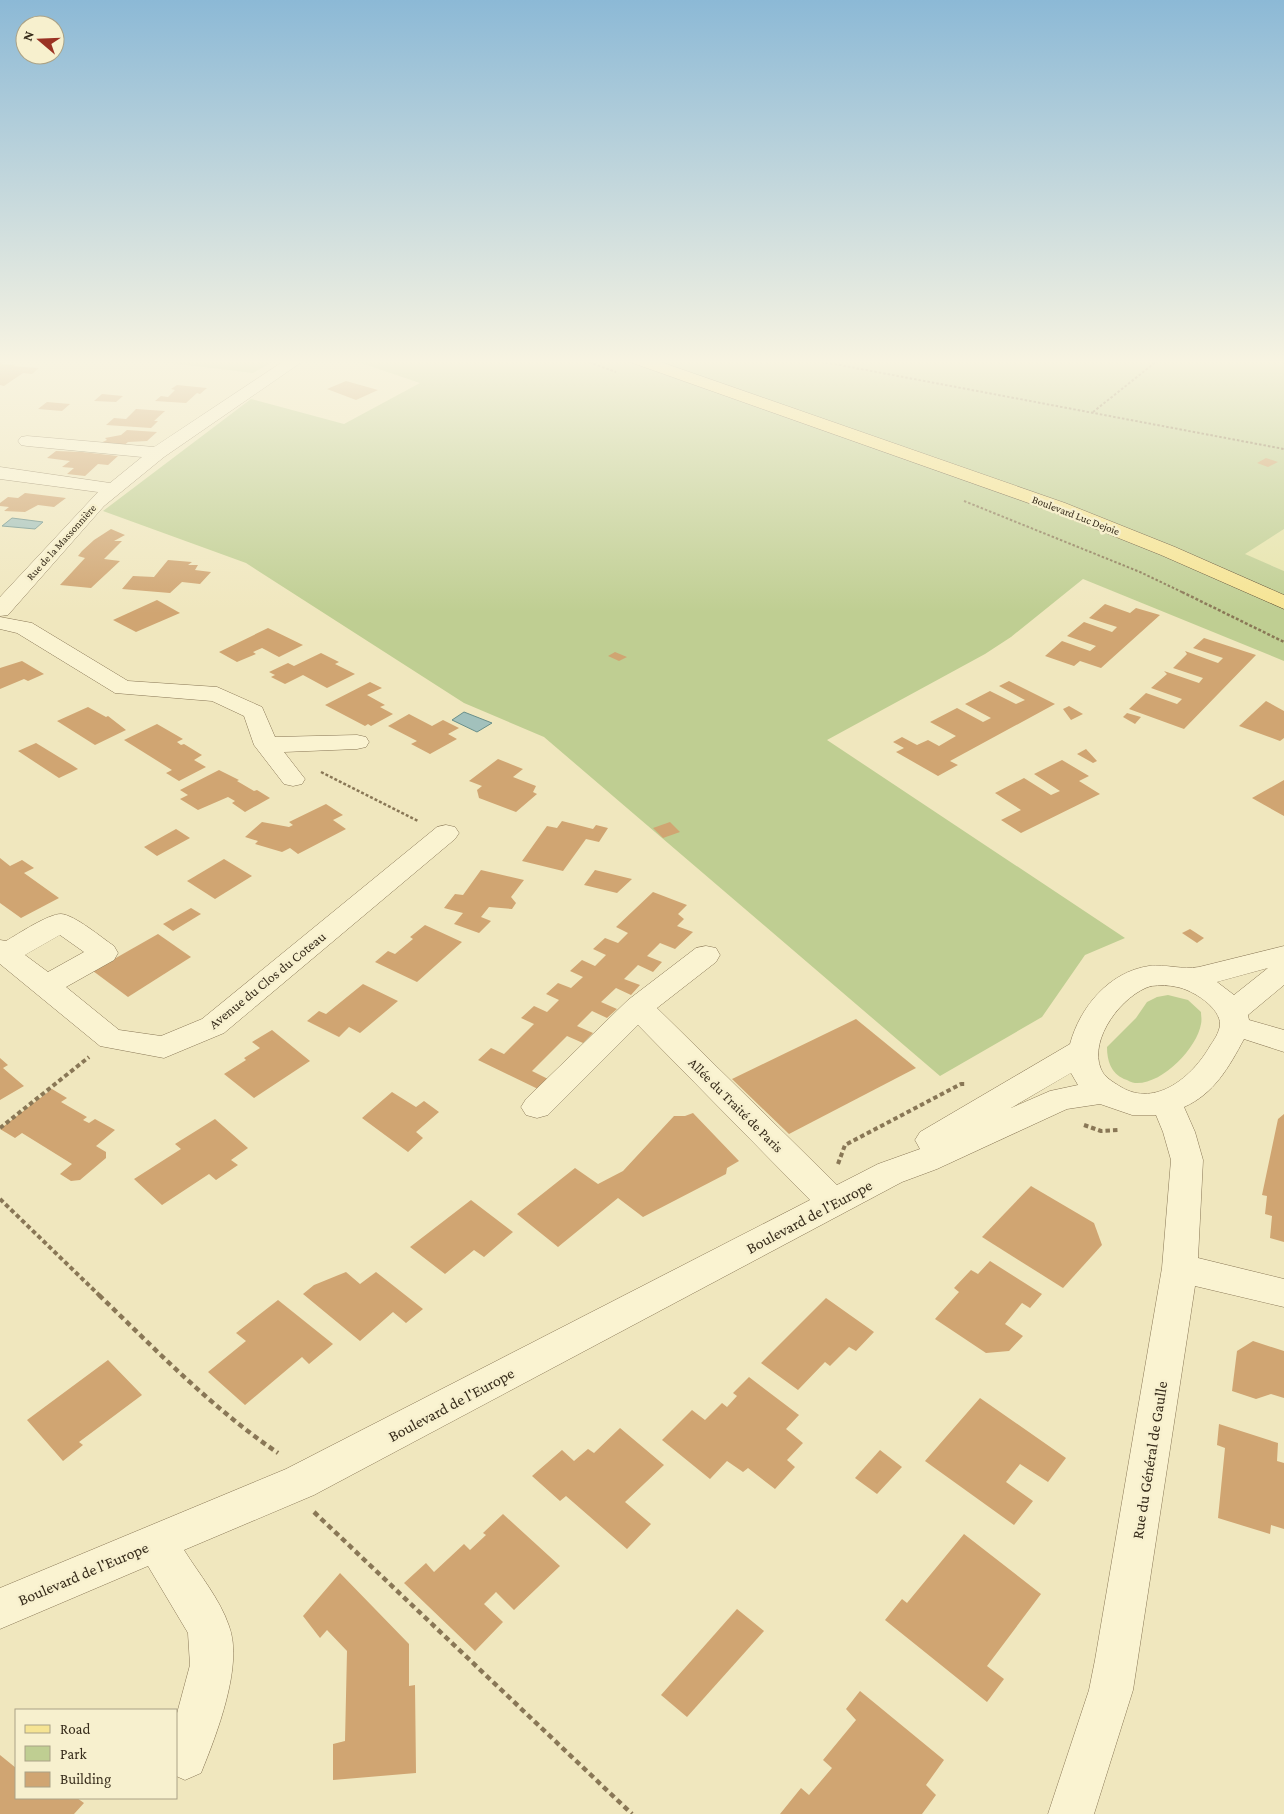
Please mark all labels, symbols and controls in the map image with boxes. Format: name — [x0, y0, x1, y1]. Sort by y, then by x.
north arrow — [15, 15, 65, 65]
text: N — [19, 28, 37, 43]
street label: Boulevard Luc Dejoie — [1030, 493, 1122, 538]
street label: Rue de la Massonnière — [24, 502, 98, 582]
street label: Avenue du Clos du Coteau — [205, 928, 329, 1032]
street label: Allée du Traité de Paris — [685, 1054, 787, 1156]
street label: Boulevard de l'Europe — [743, 1176, 875, 1258]
street label: Boulevard de l'Europe — [385, 1364, 517, 1446]
street label: Rue du Général de Gaulle — [1129, 1380, 1170, 1540]
street label: Boulevard de l'Europe — [15, 1538, 151, 1610]
legend — [15, 1709, 178, 1799]
text: Road — [60, 1721, 91, 1737]
text: Park — [60, 1746, 87, 1762]
text: Building — [60, 1771, 111, 1788]

